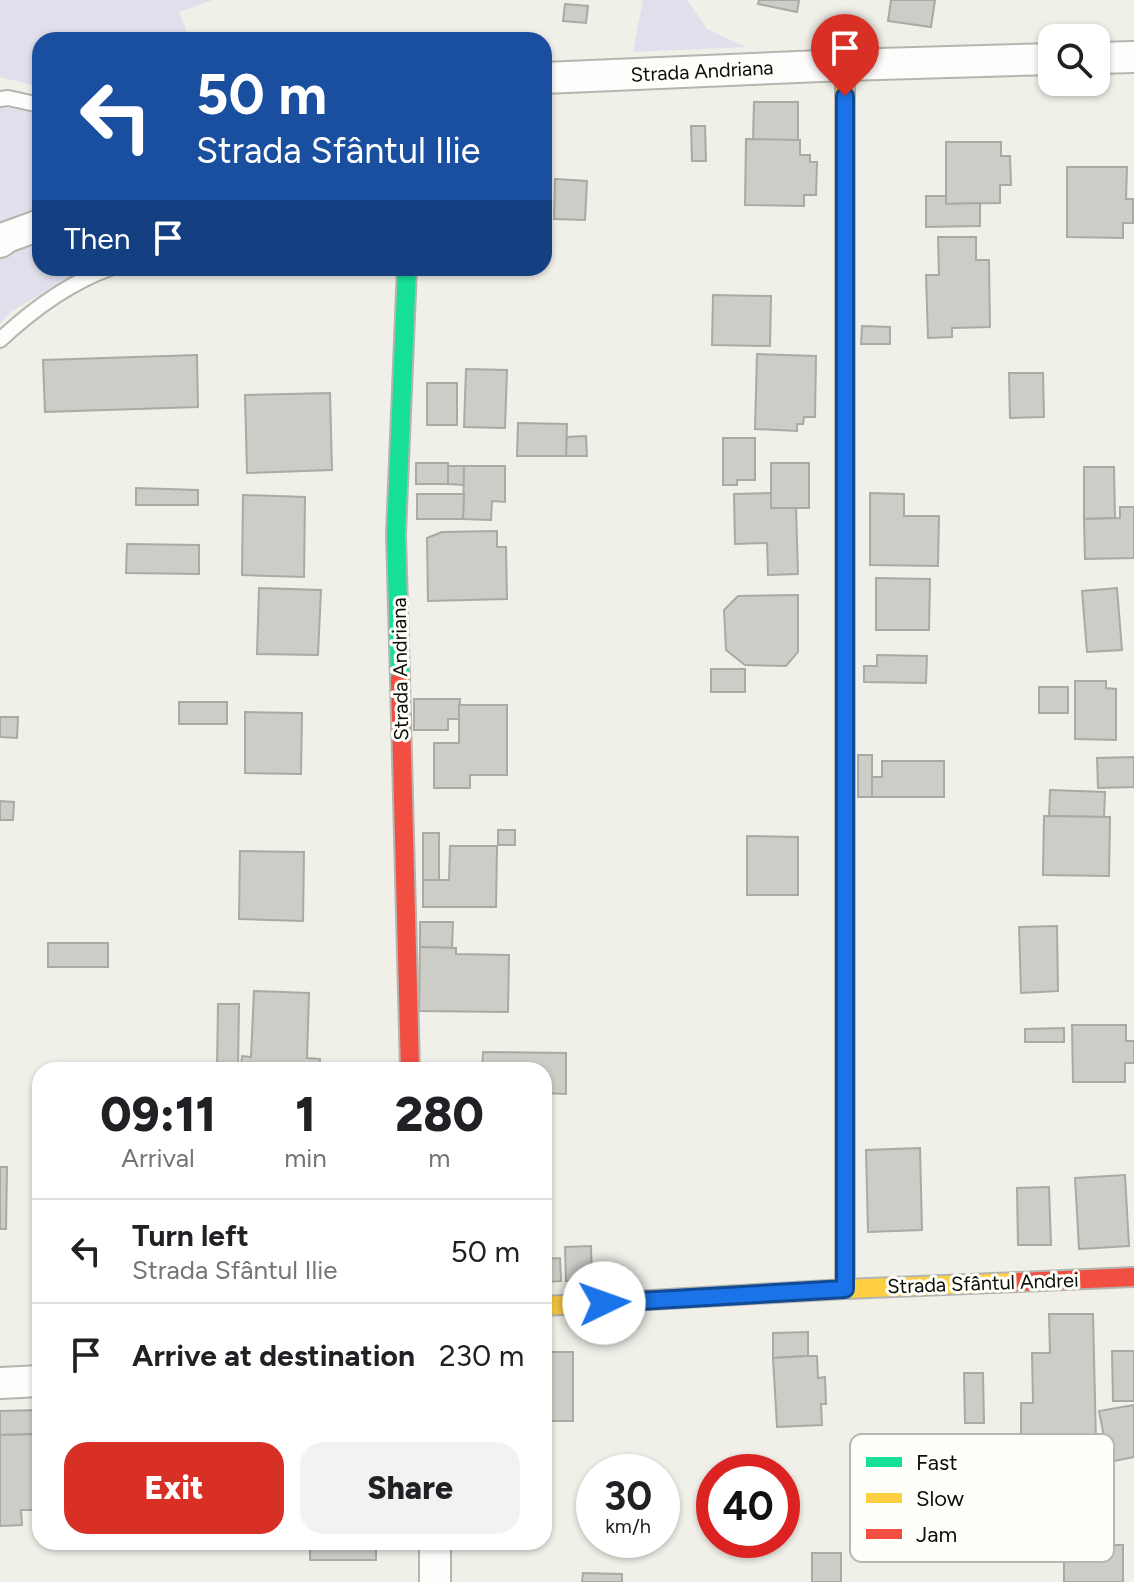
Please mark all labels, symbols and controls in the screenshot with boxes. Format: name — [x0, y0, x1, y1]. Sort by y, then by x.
pin — [811, 14.0, 879, 96]
map controls — [1038, 24, 1110, 96]
button: search — [1038, 24, 1110, 96]
icon: arrive — [823, 26, 867, 70]
street label: Strada Andriana — [630, 55, 774, 87]
text: 50 m — [196, 61, 327, 128]
icon: left — [64, 64, 168, 168]
text: Strada Sfântul Ilie — [196, 129, 480, 172]
icon: arrive — [146, 216, 190, 260]
text: Then — [64, 220, 130, 257]
street label: Strada Andriana — [387, 597, 413, 741]
text: 09:11 — [100, 1085, 216, 1143]
text: 1 — [295, 1085, 316, 1143]
text: 280 — [395, 1085, 484, 1143]
text: Arrival — [121, 1142, 195, 1174]
text: min — [284, 1142, 327, 1174]
text: m — [428, 1142, 450, 1174]
text: Turn left — [132, 1217, 249, 1254]
icon: left — [64, 1229, 108, 1273]
text: 50 m — [451, 1233, 520, 1270]
text: Strada Sfântul Ilie — [132, 1254, 337, 1286]
position arrow — [562, 1261, 646, 1345]
street label: Strada Sfântul Andrei — [887, 1268, 1079, 1298]
icon: arrive — [64, 1333, 108, 1377]
text: Arrive at destination — [132, 1337, 415, 1374]
text: 230 m — [439, 1337, 524, 1374]
legend — [850, 1434, 1114, 1562]
button: Exit — [64, 1442, 284, 1534]
button: Share — [300, 1442, 520, 1534]
text: Fast — [916, 1449, 958, 1476]
speed limit sign: 40 — [696, 1454, 800, 1558]
text: 30 — [604, 1472, 652, 1520]
text: Slow — [916, 1485, 965, 1512]
text: km/h — [605, 1514, 651, 1538]
text: Jam — [916, 1521, 957, 1548]

